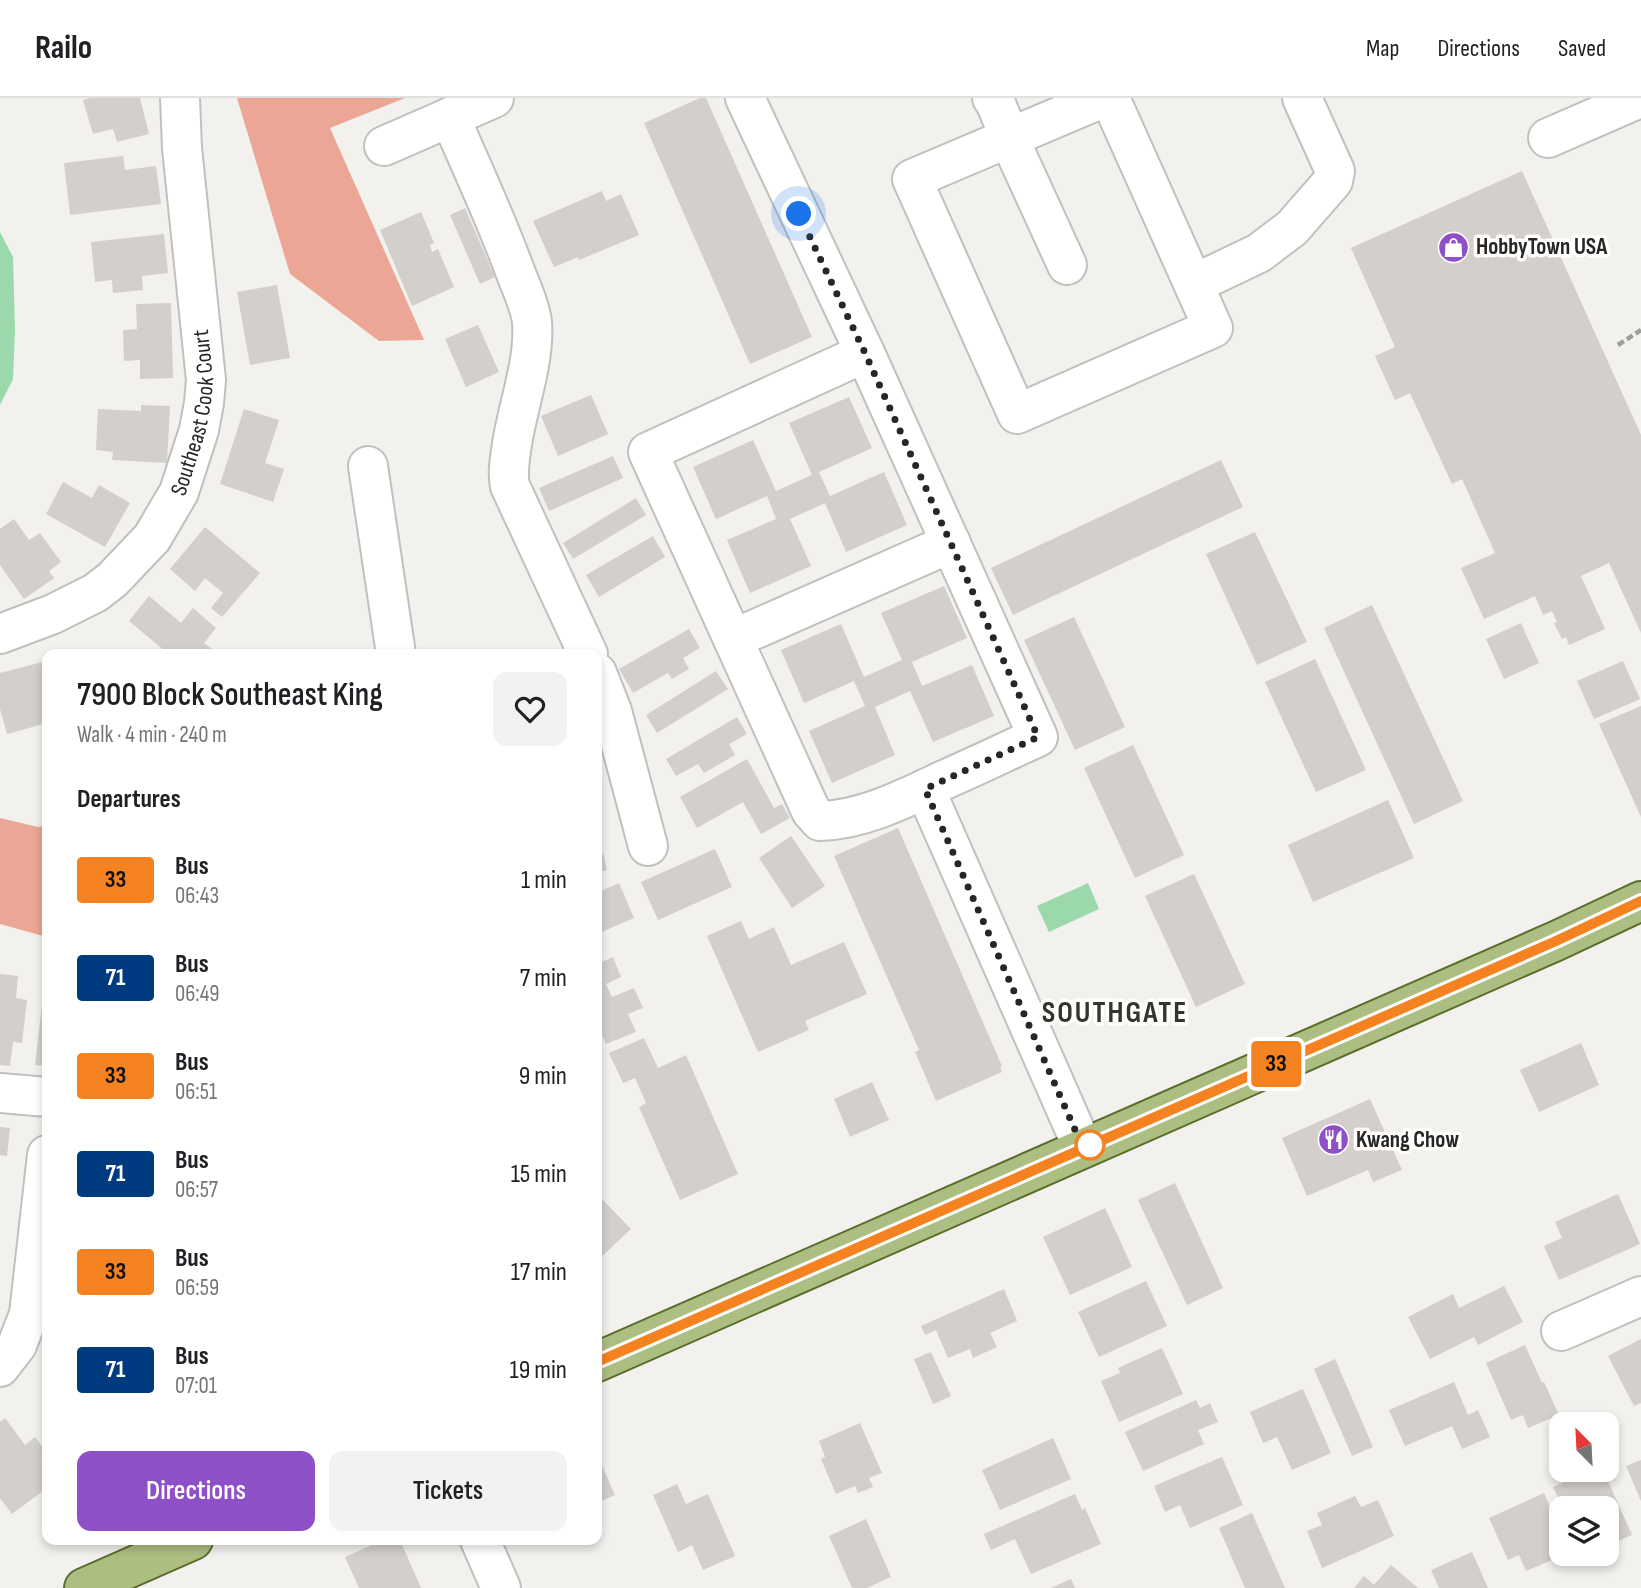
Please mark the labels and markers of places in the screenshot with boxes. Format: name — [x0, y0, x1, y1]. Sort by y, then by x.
shop icon: HobbyTown USA — [1436, 230, 1470, 264]
place label: HobbyTown USA — [1476, 233, 1608, 261]
restaurant icon: Kwang Chow — [1316, 1123, 1350, 1157]
place label: Kwang Chow — [1356, 1126, 1459, 1154]
unlabelled marker — [1075, 1130, 1105, 1160]

